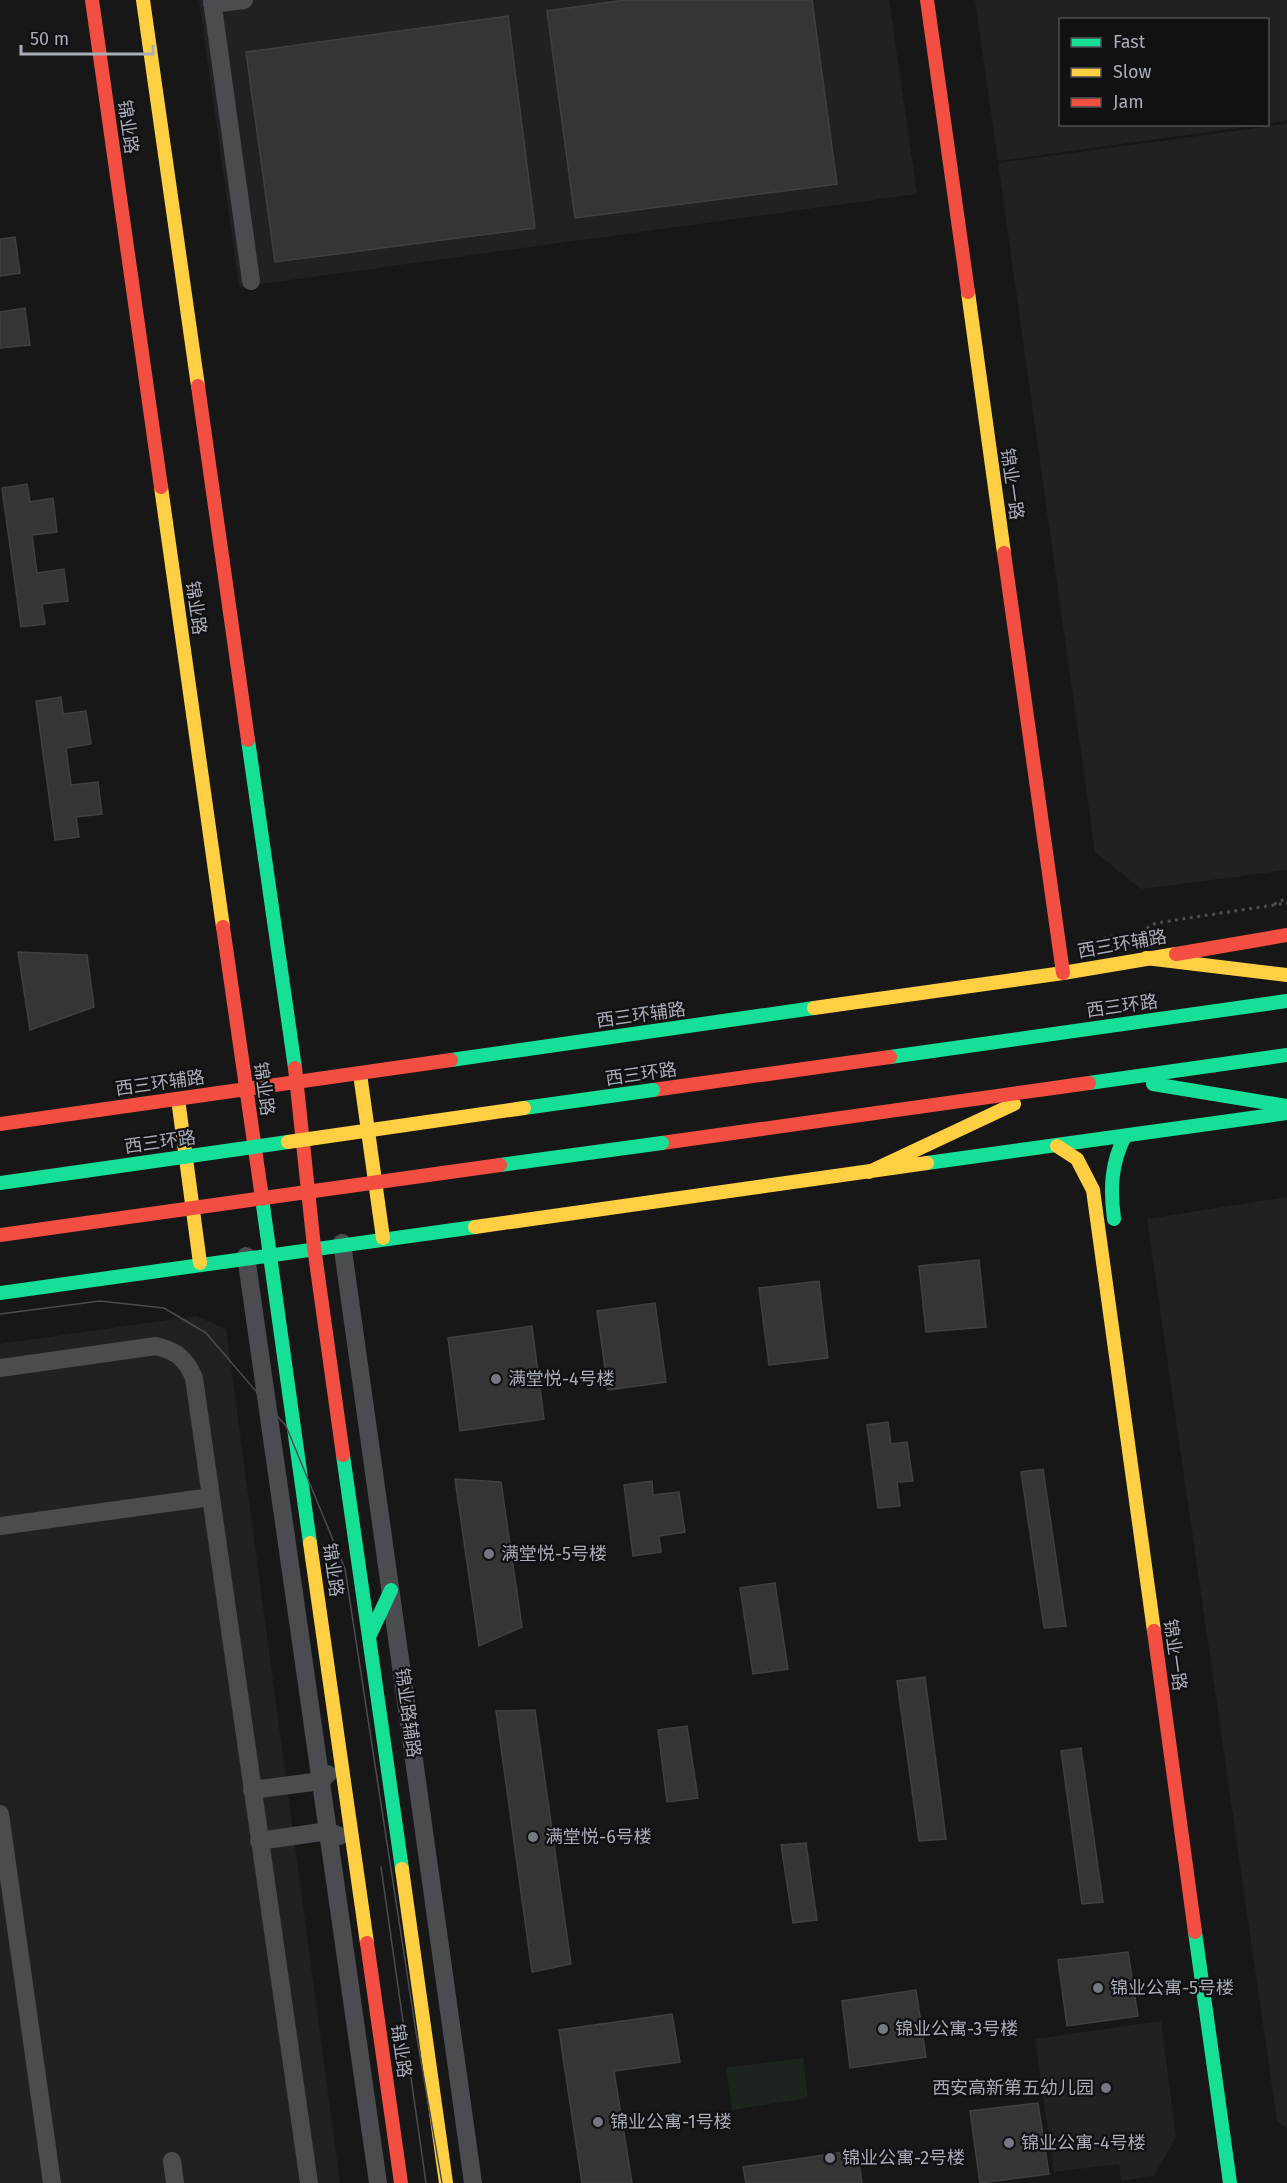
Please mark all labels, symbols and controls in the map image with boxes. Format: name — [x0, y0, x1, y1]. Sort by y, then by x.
scale bar — [21, 18, 153, 56]
legend — [1059, 18, 1269, 126]
text: 50 m — [30, 28, 69, 50]
text: Fast — [1113, 31, 1146, 53]
text: Slow — [1113, 61, 1152, 83]
text: Jam — [1113, 91, 1144, 113]
street label: 锦业路 — [113, 99, 143, 155]
street label: 锦业一路 — [996, 447, 1028, 521]
street label: 锦业路 — [181, 580, 211, 636]
street label: 西三环辅路 — [1076, 925, 1168, 963]
street label: 西三环路 — [1085, 990, 1159, 1022]
street label: 西三环辅路 — [595, 998, 687, 1032]
street label: 西三环路 — [604, 1058, 678, 1090]
street label: 锦业路 — [249, 1061, 279, 1117]
street label: 西三环辅路 — [114, 1066, 206, 1100]
street label: 西三环路 — [123, 1126, 197, 1158]
place label: 满堂悦-4号楼 — [508, 1368, 615, 1390]
marker: 满堂悦-4号楼 — [489, 1372, 503, 1386]
street label: 锦业路 — [318, 1542, 348, 1598]
place label: 满堂悦-5号楼 — [501, 1543, 607, 1565]
marker: 满堂悦-5号楼 — [482, 1547, 496, 1561]
street label: 锦业一路 — [1159, 1618, 1191, 1692]
street label: 锦业路辅路 — [391, 1667, 425, 1759]
place label: 满堂悦-6号楼 — [545, 1826, 652, 1848]
marker: 满堂悦-6号楼 — [526, 1830, 540, 1844]
place label: 锦业公寓-5号楼 — [1110, 1977, 1234, 1999]
marker: 锦业公寓-5号楼 — [1091, 1981, 1105, 1995]
place label: 锦业公寓-3号楼 — [895, 2018, 1018, 2040]
marker: 锦业公寓-3号楼 — [876, 2022, 890, 2036]
street label: 锦业路 — [386, 2023, 416, 2079]
place label: 西安高新第五幼儿园 — [932, 2077, 1094, 2099]
marker: 西安高新第五幼儿园 — [1099, 2081, 1113, 2095]
place label: 锦业公寓-1号楼 — [610, 2111, 732, 2133]
marker: 锦业公寓-1号楼 — [591, 2115, 605, 2129]
place label: 锦业公寓-4号楼 — [1021, 2132, 1146, 2154]
marker: 锦业公寓-4号楼 — [1002, 2136, 1016, 2150]
place label: 锦业公寓-2号楼 — [842, 2147, 965, 2169]
marker: 锦业公寓-2号楼 — [823, 2151, 837, 2165]

